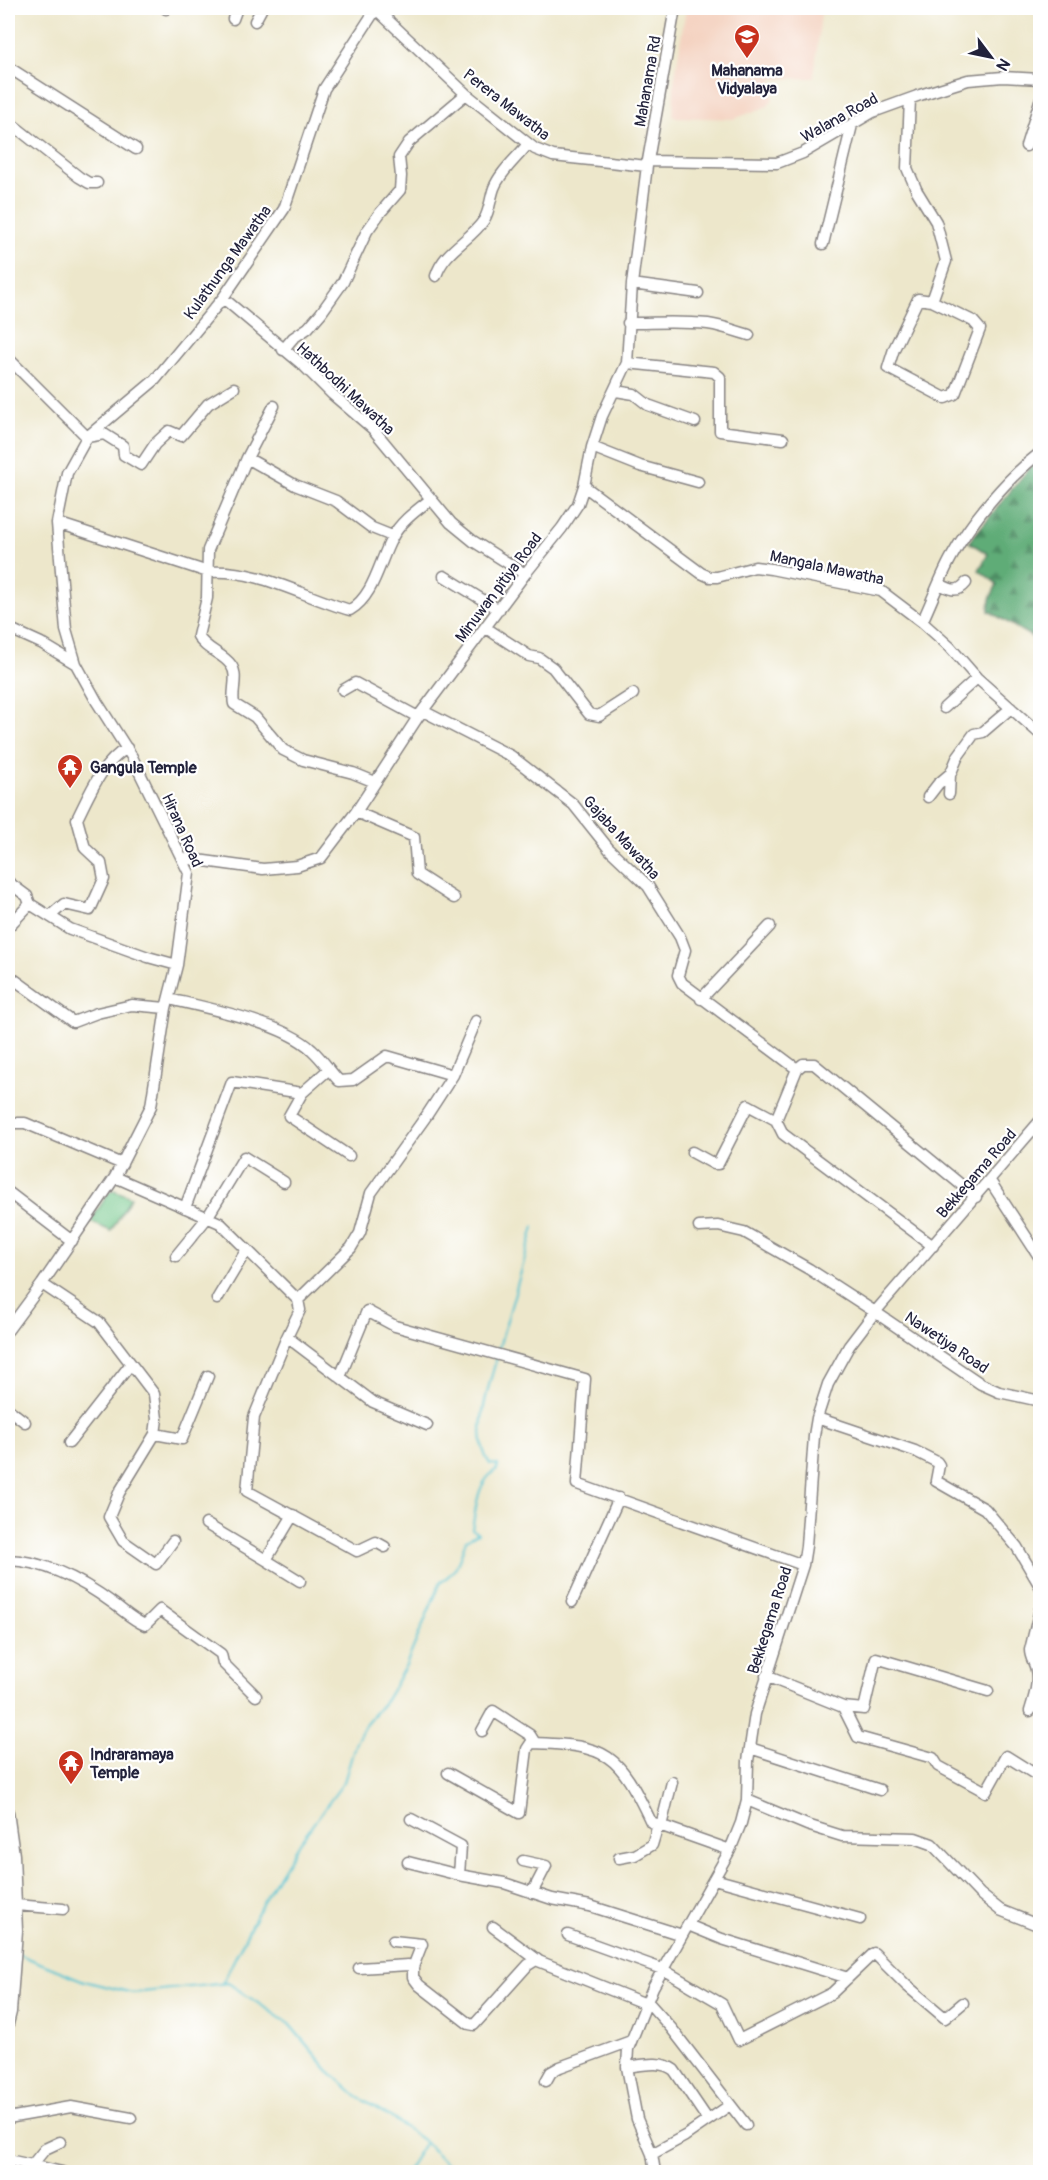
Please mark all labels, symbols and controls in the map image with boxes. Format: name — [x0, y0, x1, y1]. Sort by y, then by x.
school or university icon: Mahanama Vidyalaya — [732, 22, 762, 60]
north arrow — [961, 27, 1021, 87]
street label: Mahanama Rd — [630, 34, 666, 128]
text: N — [991, 55, 1014, 74]
place label: Mahanama Vidyalaya — [711, 61, 783, 99]
street label: Perera Mawatha — [459, 65, 554, 145]
street label: Walana Road — [797, 89, 881, 147]
street label: Kulathunga Mawatha — [180, 201, 276, 324]
street label: Hathbodhi Mawatha — [292, 338, 399, 440]
street label: Minuwan pitiya Road — [451, 529, 547, 646]
street label: Mangala Mawatha — [768, 546, 886, 590]
temple icon: Gangula Temple — [55, 752, 85, 790]
place label: Gangula Temple — [90, 758, 198, 778]
street label: Hirana Road — [157, 790, 207, 870]
street label: Gajaba Mawatha — [578, 792, 664, 884]
street label: Bekkegama Road — [932, 1125, 1021, 1222]
street label: Nawetiya Road — [901, 1307, 992, 1378]
street label: Bekkegama Road — [743, 1564, 797, 1677]
place label: Indraramaya Temple — [89, 1745, 174, 1783]
temple icon: Indraramaya Temple — [56, 1748, 86, 1786]

